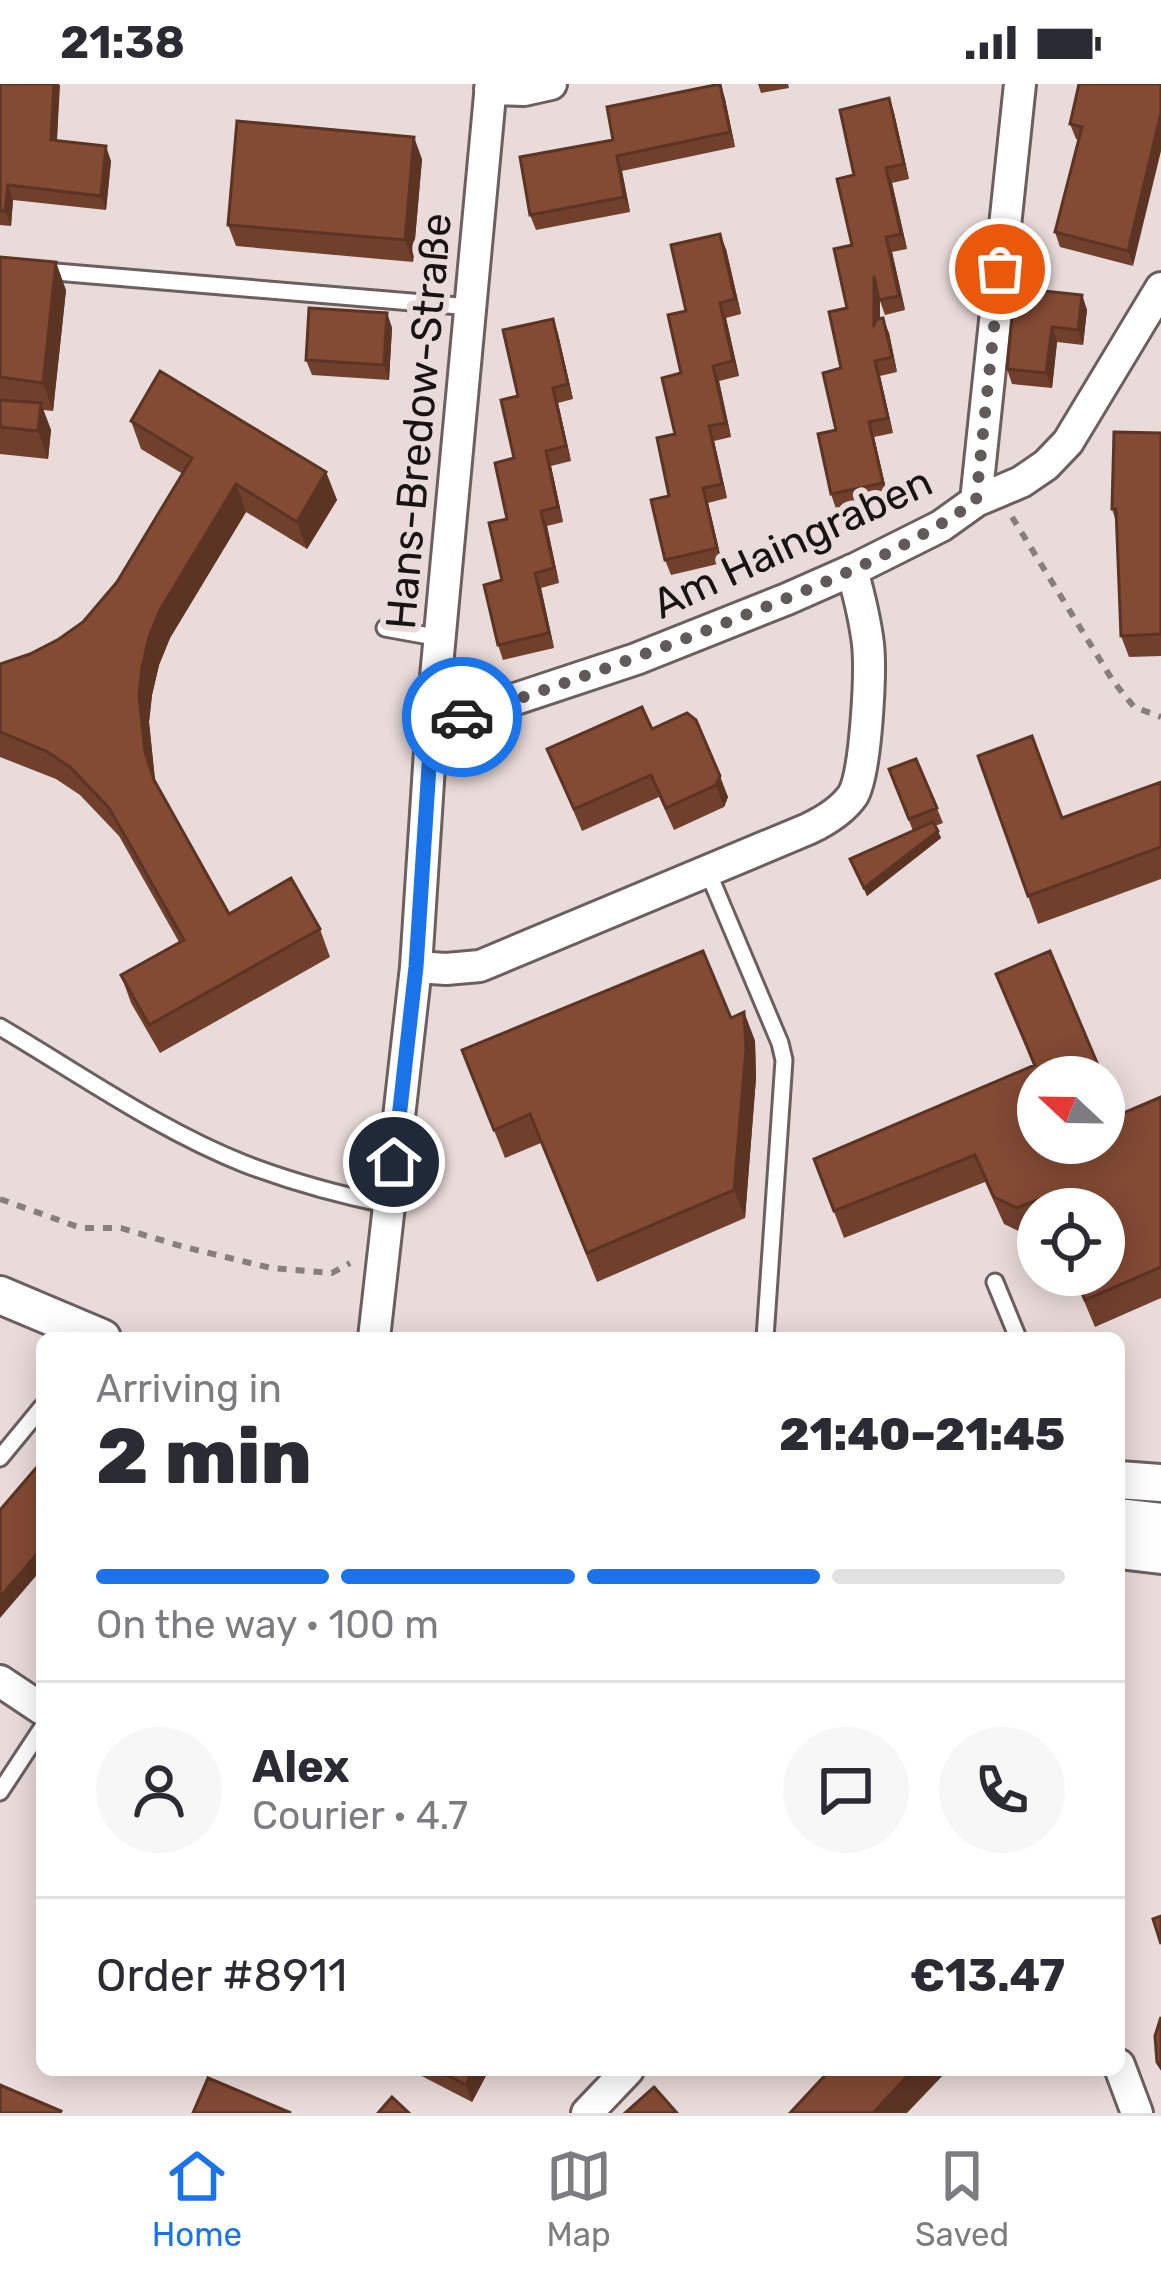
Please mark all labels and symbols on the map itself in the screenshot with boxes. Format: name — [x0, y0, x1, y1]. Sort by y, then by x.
street label: Hans-Bredow-Straße — [376, 211, 462, 631]
pin — [949, 218, 1051, 320]
street label: Am Haingraben — [645, 456, 940, 629]
courier — [402, 657, 522, 777]
north arrow — [1017, 1056, 1125, 1164]
pin — [343, 1111, 445, 1213]

